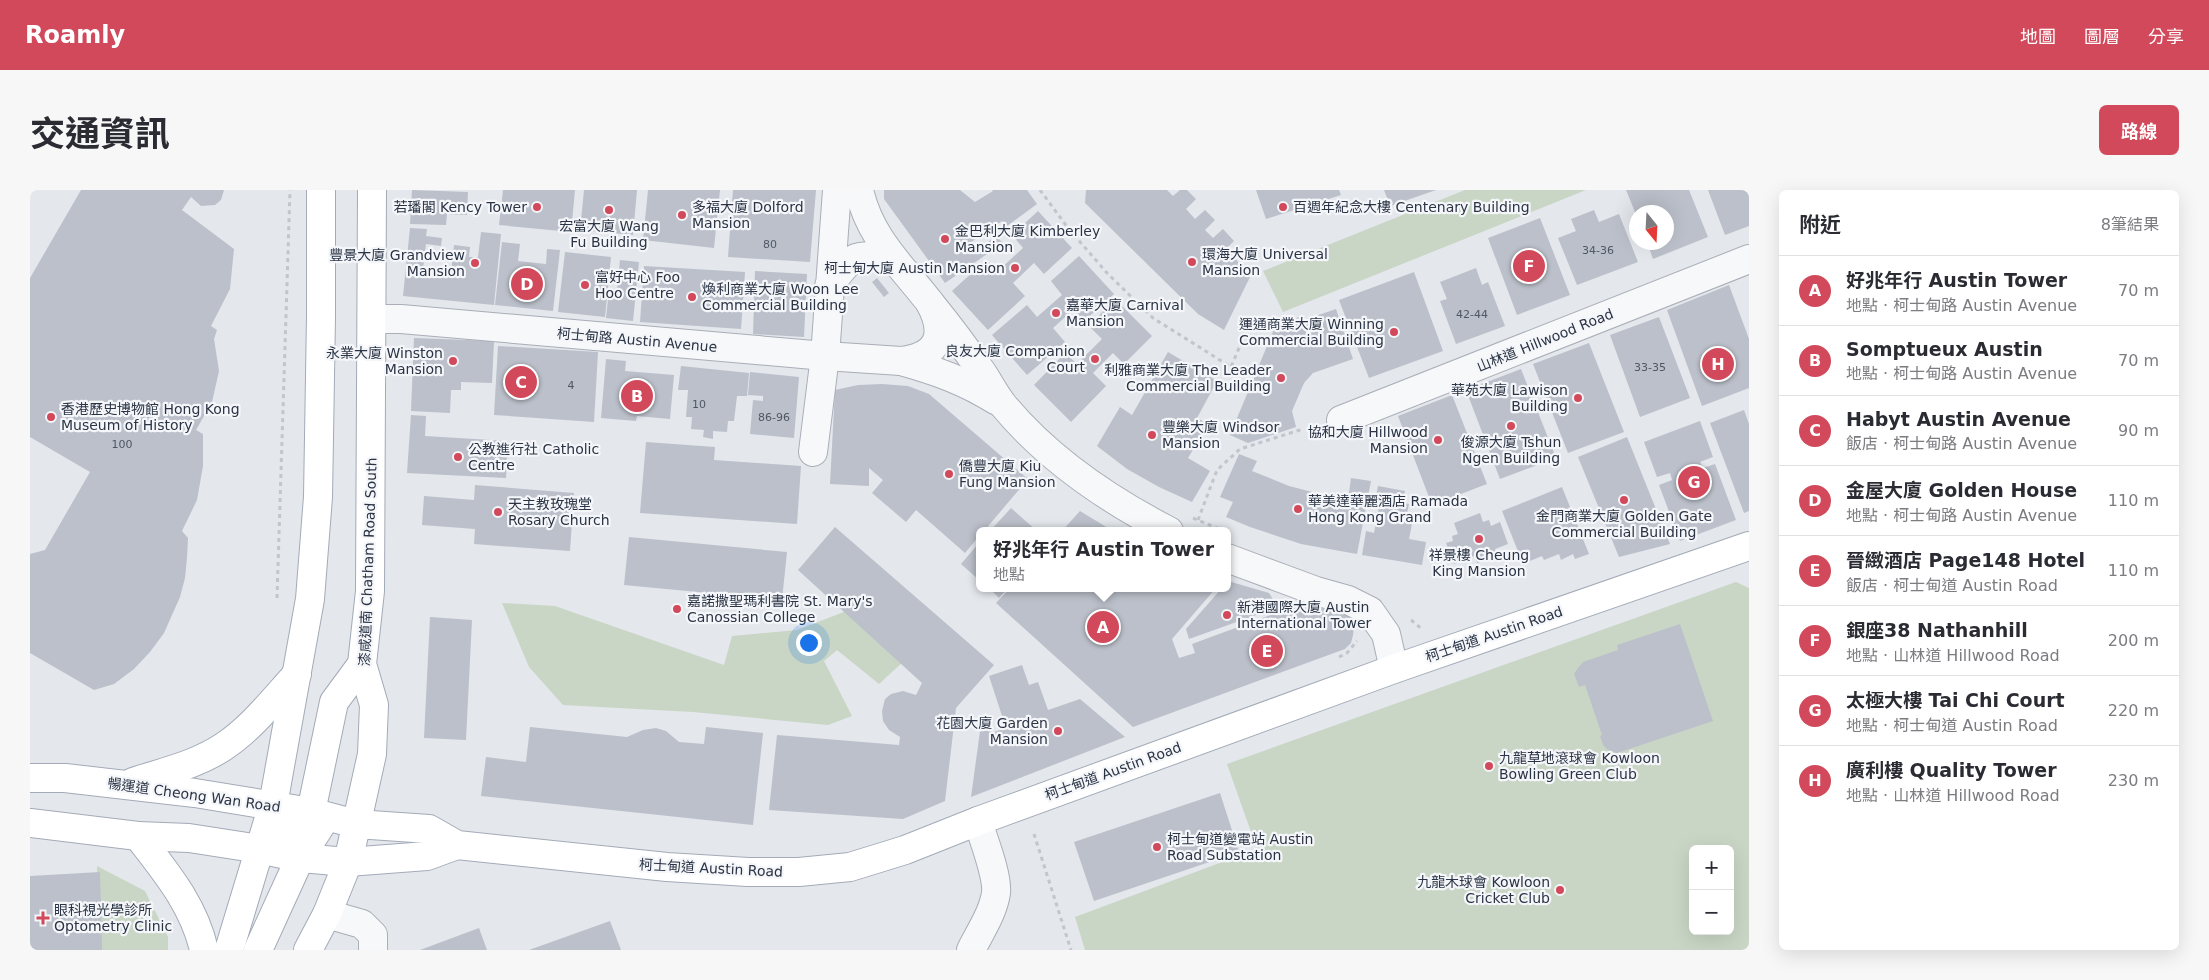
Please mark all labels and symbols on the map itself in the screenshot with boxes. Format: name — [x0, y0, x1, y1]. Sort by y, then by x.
place label: 若璠閣 Kency Tower — [394, 199, 527, 215]
place label: 多福大廈 Dolford Mansion — [692, 199, 804, 231]
place label: 百週年紀念大樓 Centenary Building — [1293, 199, 1530, 215]
marker: 若璠閣 Kency Tower — [531, 201, 543, 213]
marker: 百週年紀念大樓 Centenary Building — [1277, 201, 1289, 213]
marker: 宏富大廈 Wang Fu Building — [603, 204, 615, 216]
north arrow — [1629, 205, 1674, 250]
marker: 多福大廈 Dolford Mansion — [676, 209, 688, 221]
place label: 宏富大廈 Wang Fu Building — [559, 218, 659, 250]
place label: 金巴利大廈 Kimberley Mansion — [955, 223, 1100, 255]
marker: 金巴利大廈 Kimberley Mansion — [939, 233, 951, 245]
house number: 80 — [763, 238, 777, 251]
house number: 34-36 — [1582, 244, 1614, 257]
place label: 環海大廈 Universal Mansion — [1202, 246, 1328, 278]
place label: 豐景大廈 Grandview Mansion — [329, 247, 465, 279]
pin: F — [1513, 247, 1545, 285]
marker: 環海大廈 Universal Mansion — [1186, 256, 1198, 268]
marker: 豐景大廈 Grandview Mansion — [469, 257, 481, 269]
place label: 柯士甸大廈 Austin Mansion — [824, 260, 1005, 276]
marker: 柯士甸大廈 Austin Mansion — [1009, 262, 1021, 274]
pin: D — [511, 265, 543, 303]
place label: 富好中心 Foo Hoo Centre — [595, 269, 680, 301]
marker: 富好中心 Foo Hoo Centre — [579, 279, 591, 291]
place label: 煥利商業大廈 Woon Lee Commercial Building — [702, 281, 859, 313]
marker: 煥利商業大廈 Woon Lee Commercial Building — [686, 291, 698, 303]
place label: 嘉華大廈 Carnival Mansion — [1066, 297, 1184, 329]
street label: 山林道 Hillwood Road — [1474, 305, 1616, 375]
marker: 嘉華大廈 Carnival Mansion — [1050, 307, 1062, 319]
house number: 42-44 — [1456, 308, 1488, 321]
place label: 運通商業大廈 Winning Commercial Building — [1239, 316, 1384, 348]
street label: 柯士甸路 Austin Avenue — [556, 325, 718, 355]
marker: 運通商業大廈 Winning Commercial Building — [1388, 326, 1400, 338]
place label: 良友大廈 Companion Court — [945, 343, 1086, 375]
place label: 永業大廈 Winston Mansion — [326, 345, 443, 377]
pin: H — [1702, 345, 1734, 383]
marker: 良友大廈 Companion Court — [1089, 353, 1101, 365]
marker: 永業大廈 Winston Mansion — [447, 355, 459, 367]
house number: 33-35 — [1634, 361, 1666, 374]
place label: 利雅商業大廈 The Leader Commercial Building — [1104, 362, 1271, 394]
pin: C — [505, 363, 537, 401]
marker: 利雅商業大廈 The Leader Commercial Building — [1275, 372, 1287, 384]
pin: B — [621, 377, 653, 415]
house number: 4 — [568, 379, 575, 392]
place label: 華苑大廈 Lawison Building — [1451, 382, 1568, 414]
marker: 華苑大廈 Lawison Building — [1572, 392, 1584, 404]
house number: 10 — [692, 398, 706, 411]
place label: 香港歷史博物館 Hong Kong Museum of History — [61, 401, 240, 433]
marker: 香港歷史博物館 Hong Kong Museum of History — [45, 411, 57, 423]
house number: 86-96 — [758, 411, 790, 424]
place label: 豐樂大廈 Windsor Mansion — [1162, 419, 1279, 451]
marker: 俊源大廈 Tshun Ngen Building — [1505, 420, 1517, 432]
place label: 協和大廈 Hillwood Mansion — [1308, 424, 1428, 456]
marker: 豐樂大廈 Windsor Mansion — [1146, 429, 1158, 441]
marker: 協和大廈 Hillwood Mansion — [1432, 434, 1444, 446]
place label: 俊源大廈 Tshun Ngen Building — [1461, 434, 1561, 466]
house number: 100 — [112, 438, 133, 451]
place label: 公教進行社 Catholic Centre — [468, 441, 599, 473]
marker: 公教進行社 Catholic Centre — [452, 451, 464, 463]
street label: 漆咸道南 Chatham Road South — [356, 457, 380, 667]
place label: 僑豐大廈 Kiu Fung Mansion — [959, 458, 1056, 490]
pin: G — [1678, 463, 1710, 501]
marker: 僑豐大廈 Kiu Fung Mansion — [943, 468, 955, 480]
place label: 華美達華麗酒店 Ramada Hong Kong Grand — [1308, 493, 1468, 525]
marker: 金門商業大廈 Golden Gate Commercial Building — [1618, 494, 1630, 506]
place label: 天主教玫瑰堂 Rosary Church — [508, 496, 610, 528]
marker: 華美達華麗酒店 Ramada Hong Kong Grand — [1292, 503, 1304, 515]
marker: 天主教玫瑰堂 Rosary Church — [492, 506, 504, 518]
place label: 金門商業大廈 Golden Gate Commercial Building — [1536, 508, 1712, 540]
marker: 祥景樓 Cheung King Mansion — [1473, 533, 1485, 545]
place label: 祥景樓 Cheung King Mansion — [1429, 547, 1529, 579]
place label: 嘉諾撒聖瑪利書院 St. Mary's Canossian College — [687, 593, 873, 625]
place label: 新港國際大廈 Austin International Tower — [1237, 599, 1372, 631]
marker: 嘉諾撒聖瑪利書院 St. Mary's Canossian College — [671, 603, 683, 615]
street label: 柯士甸道 Austin Road — [1423, 603, 1565, 665]
pin: A — [1087, 608, 1119, 646]
marker: 新港國際大廈 Austin International Tower — [1221, 609, 1233, 621]
your location — [796, 630, 822, 656]
pin: E — [1251, 632, 1283, 670]
place label: 花園大廈 Garden Mansion — [936, 715, 1048, 747]
marker: 花園大廈 Garden Mansion — [1052, 725, 1064, 737]
street label: 柯士甸道 Austin Road — [1043, 739, 1183, 803]
place label: 九龍草地滾球會 Kowloon Bowling Green Club — [1499, 750, 1660, 782]
marker: 九龍草地滾球會 Kowloon Bowling Green Club — [1483, 760, 1495, 772]
street label: 暢運道 Cheong Wan Road — [107, 775, 281, 815]
place label: 柯士甸道變電站 Austin Road Substation — [1167, 831, 1313, 863]
marker: 柯士甸道變電站 Austin Road Substation — [1151, 841, 1163, 853]
street label: 柯士甸道 Austin Road — [639, 856, 783, 880]
place label: 九龍木球會 Kowloon Cricket Club — [1417, 874, 1550, 906]
marker: 九龍木球會 Kowloon Cricket Club — [1554, 884, 1566, 896]
place label: 眼科視光學診所 Optometry Clinic — [54, 902, 172, 934]
marker: 眼科視光學診所 Optometry Clinic — [36, 911, 50, 925]

